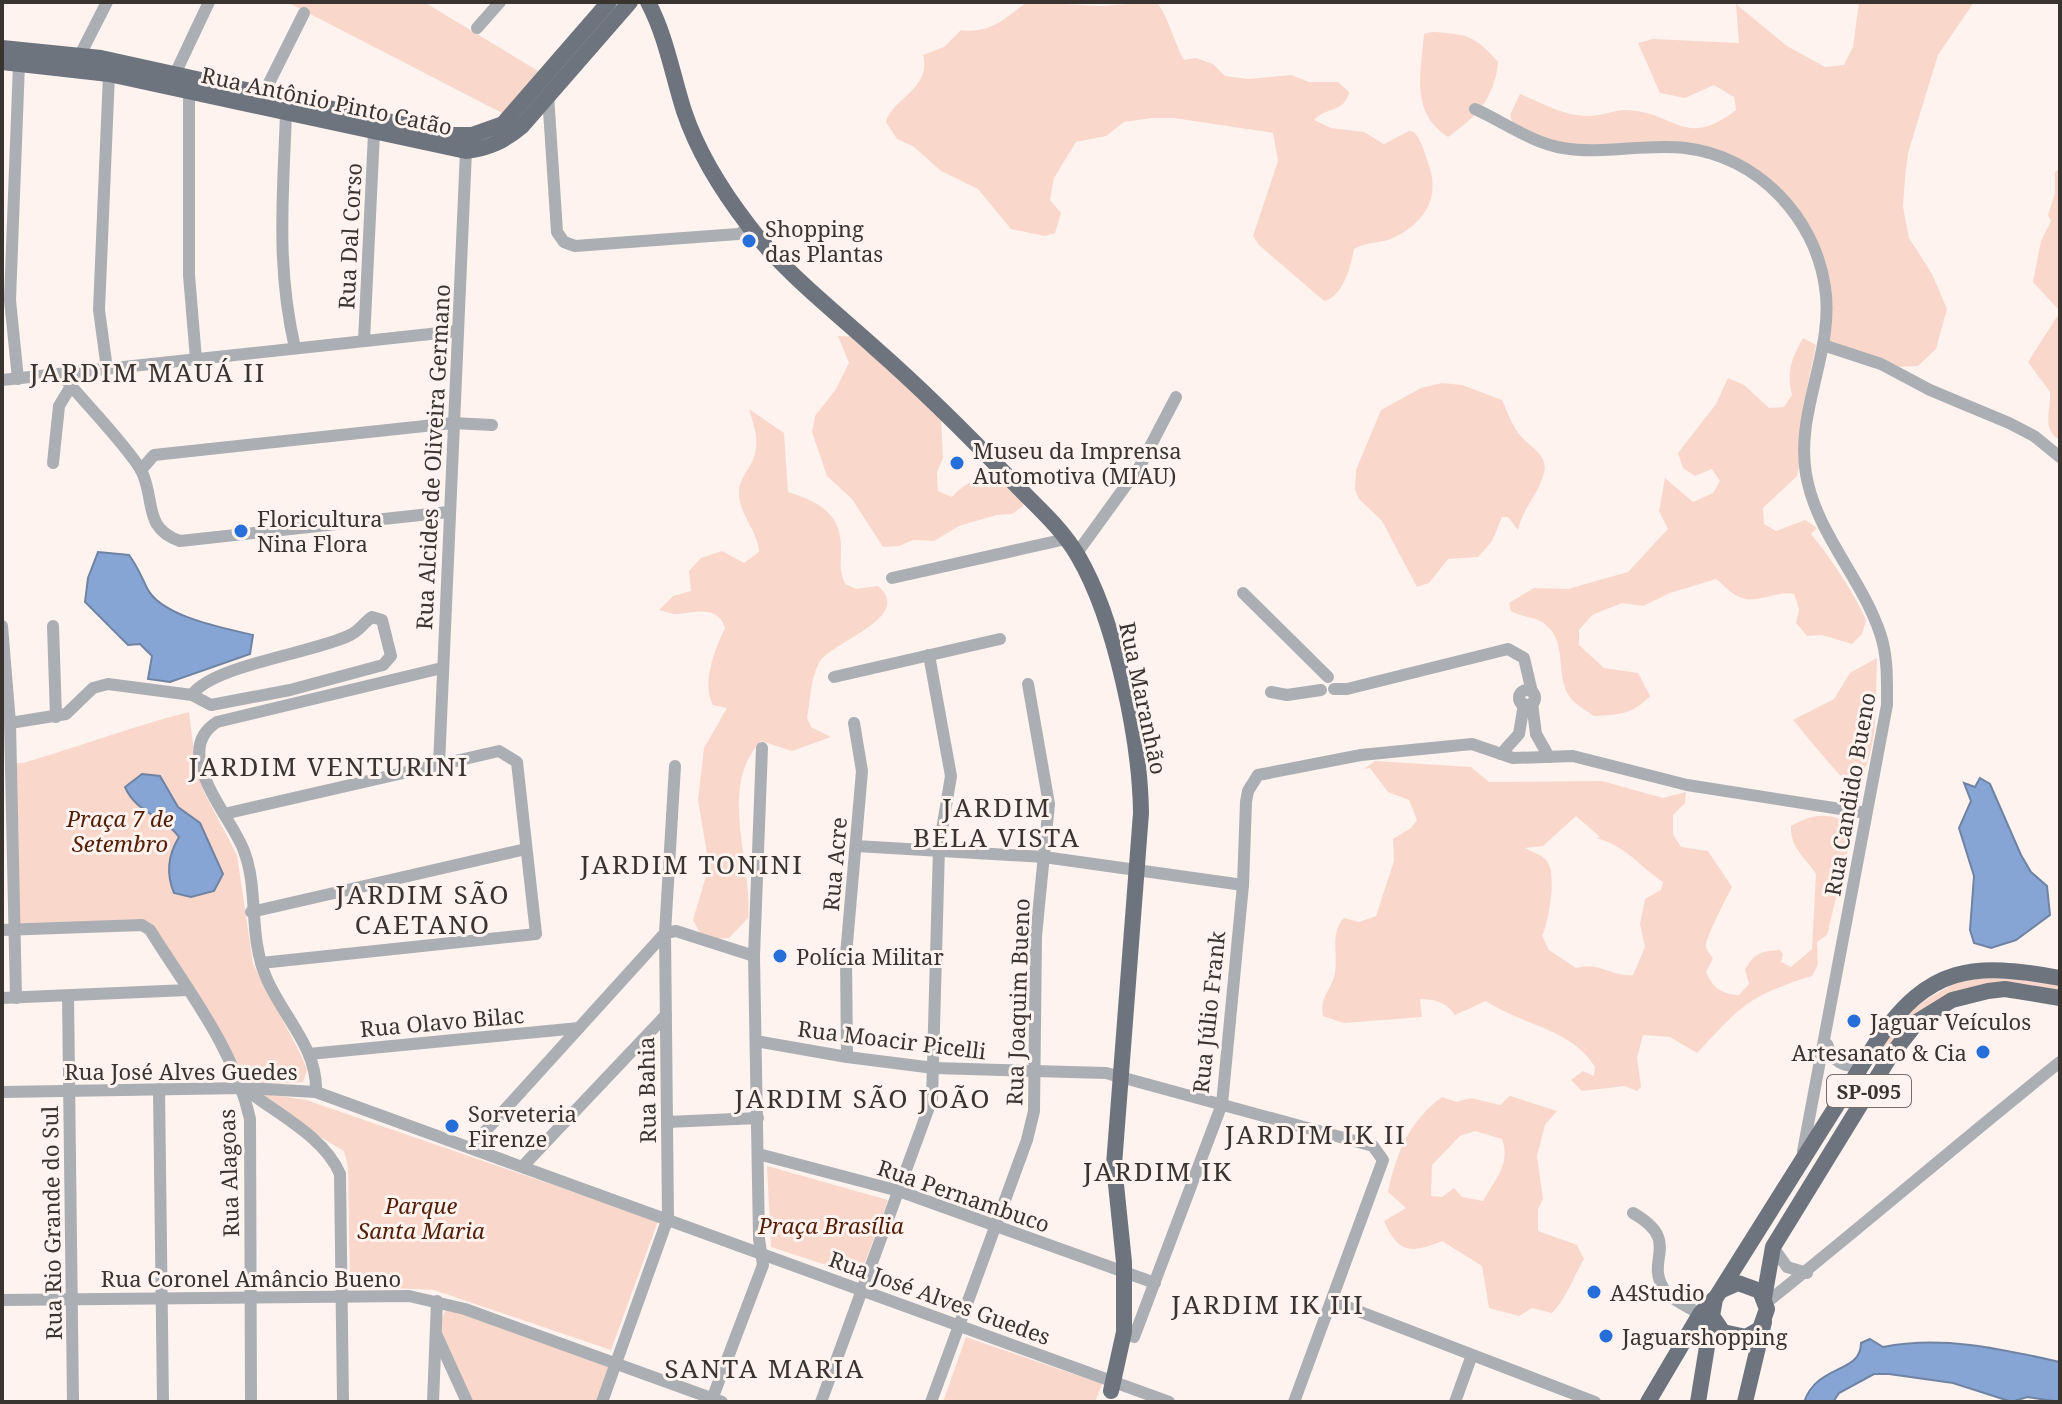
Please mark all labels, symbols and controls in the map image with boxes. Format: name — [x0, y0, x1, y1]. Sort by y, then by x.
street label: Rua Antônio Pinto Catão — [199, 59, 455, 141]
street label: Rua Dal Corso — [330, 162, 368, 310]
place label: Shopping das Plantas — [765, 213, 883, 268]
marker: Shopping das Plantas — [740, 232, 758, 250]
street label: Rua Alcides de Oliveira Germano — [408, 283, 456, 631]
district label: JARDIM MAUÁ II — [29, 354, 266, 390]
place label: Museu da Imprensa Automotiva (MIAU) — [973, 435, 1182, 490]
marker: Museu da Imprensa Automotiva (MIAU) — [948, 454, 966, 472]
place label: Floricultura Nina Flora — [257, 503, 383, 558]
marker: Floricultura Nina Flora — [232, 522, 250, 540]
street label: Rua Maranhão — [1113, 619, 1175, 777]
street label: Rua Candido Bueno — [1816, 690, 1882, 898]
district label: JARDIM VENTURINI — [188, 748, 469, 784]
district label: JARDIM BELA VISTA — [913, 789, 1081, 855]
park label: Praça 7 de Setembro — [65, 803, 174, 858]
street label: Rua Acre — [815, 816, 853, 912]
district label: JARDIM TONINI — [579, 846, 804, 882]
district label: JARDIM SÃO CAETANO — [335, 876, 511, 942]
street label: Rua Joaquim Bueno — [998, 898, 1036, 1106]
street label: Rua Júlio Frank — [1185, 929, 1231, 1095]
place label: Polícia Militar — [796, 941, 944, 971]
marker: Polícia Militar — [771, 947, 789, 965]
street label: Rua Olavo Bilac — [359, 999, 525, 1043]
place label: Jaguar Veículos — [1869, 1006, 2031, 1036]
marker: Jaguar Veículos — [1845, 1012, 1863, 1030]
street label: Rua Moacir Picelli — [796, 1013, 988, 1065]
street label: Rua Bahia — [630, 1036, 662, 1144]
place label: Artesanato & Cia — [1792, 1037, 1967, 1067]
marker: Artesanato & Cia — [1974, 1043, 1992, 1061]
street label: Rua José Alves Guedes — [64, 1056, 298, 1086]
road number: SP-095 — [1827, 1075, 1911, 1107]
district label: JARDIM SÃO JOÃO — [734, 1080, 991, 1116]
place label: Sorveteria Firenze — [468, 1098, 577, 1153]
street label: Rua Rio Grande do Sul — [34, 1105, 68, 1340]
street label: Rua Alagoas — [211, 1108, 245, 1238]
district label: JARDIM IK II — [1224, 1116, 1407, 1152]
marker: Sorveteria Firenze — [443, 1117, 461, 1135]
street label: Rua Pernambuco — [874, 1151, 1054, 1239]
district label: JARDIM IK — [1082, 1153, 1233, 1189]
park label: Parque Santa Maria — [357, 1190, 485, 1245]
park label: Praça Brasília — [757, 1210, 904, 1240]
street label: Rua José Alves Guedes — [825, 1243, 1055, 1351]
street label: Rua Coronel Amâncio Bueno — [101, 1263, 401, 1293]
place label: A4Studio — [1610, 1277, 1705, 1307]
marker: A4Studio — [1585, 1283, 1603, 1301]
district label: JARDIM IK III — [1170, 1286, 1365, 1322]
place label: Jaguarshopping — [1621, 1321, 1788, 1351]
marker: Jaguarshopping — [1597, 1327, 1615, 1345]
district label: SANTA MARIA — [665, 1350, 865, 1386]

